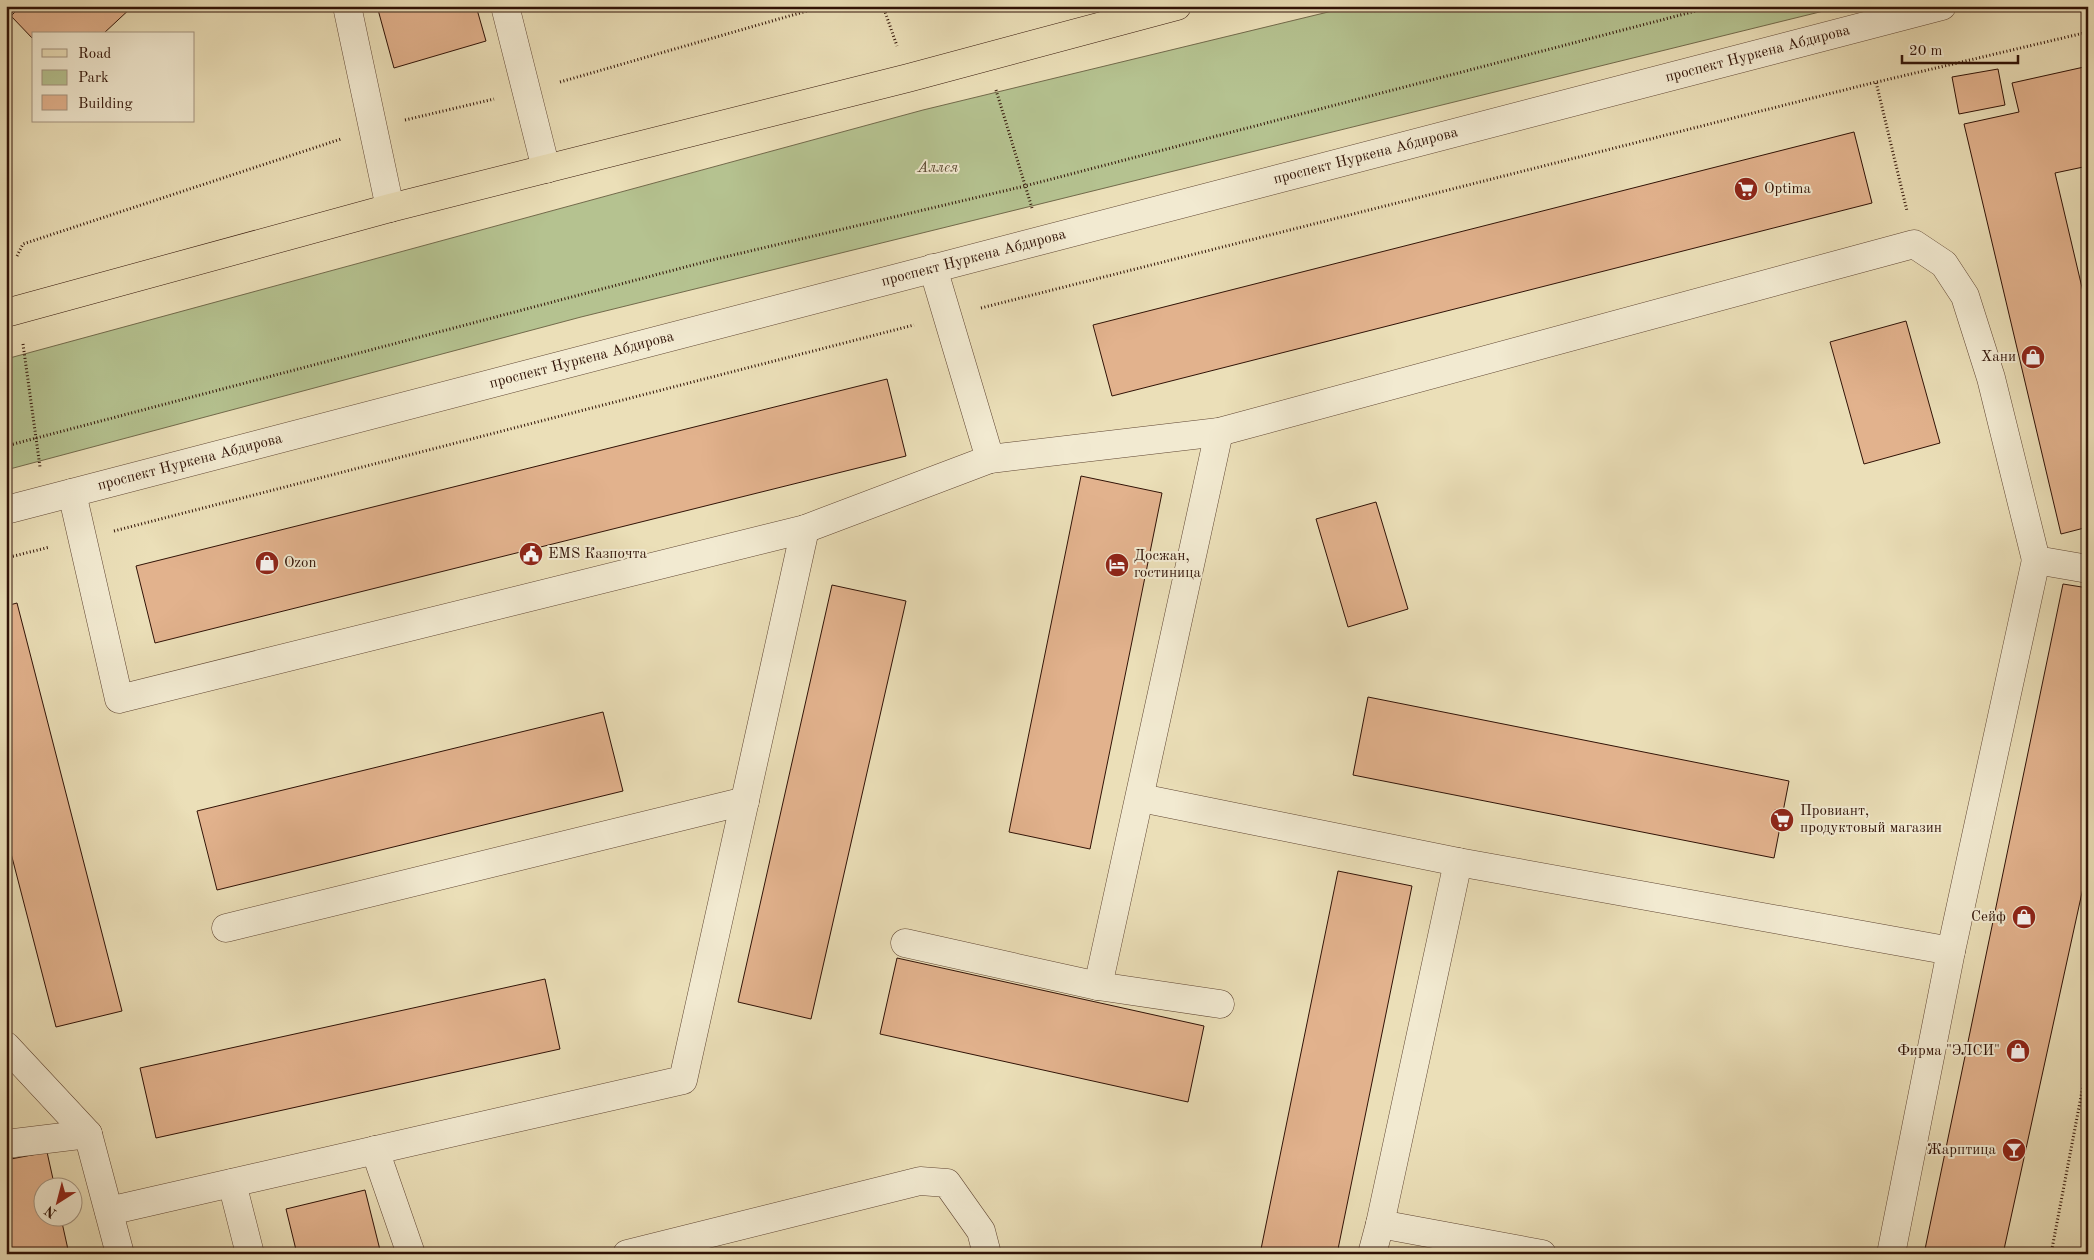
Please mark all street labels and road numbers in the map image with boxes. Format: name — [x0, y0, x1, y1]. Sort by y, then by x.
street label: проспект Нуркена Абдирова — [1664, 23, 1852, 85]
street label: проспект Нуркена Абдирова — [1272, 125, 1460, 187]
street label: проспект Нуркена Абдирова — [880, 227, 1068, 289]
street label: проспект Нуркена Абдирова — [488, 329, 676, 391]
street label: проспект Нуркена Абдирова — [96, 431, 284, 493]

